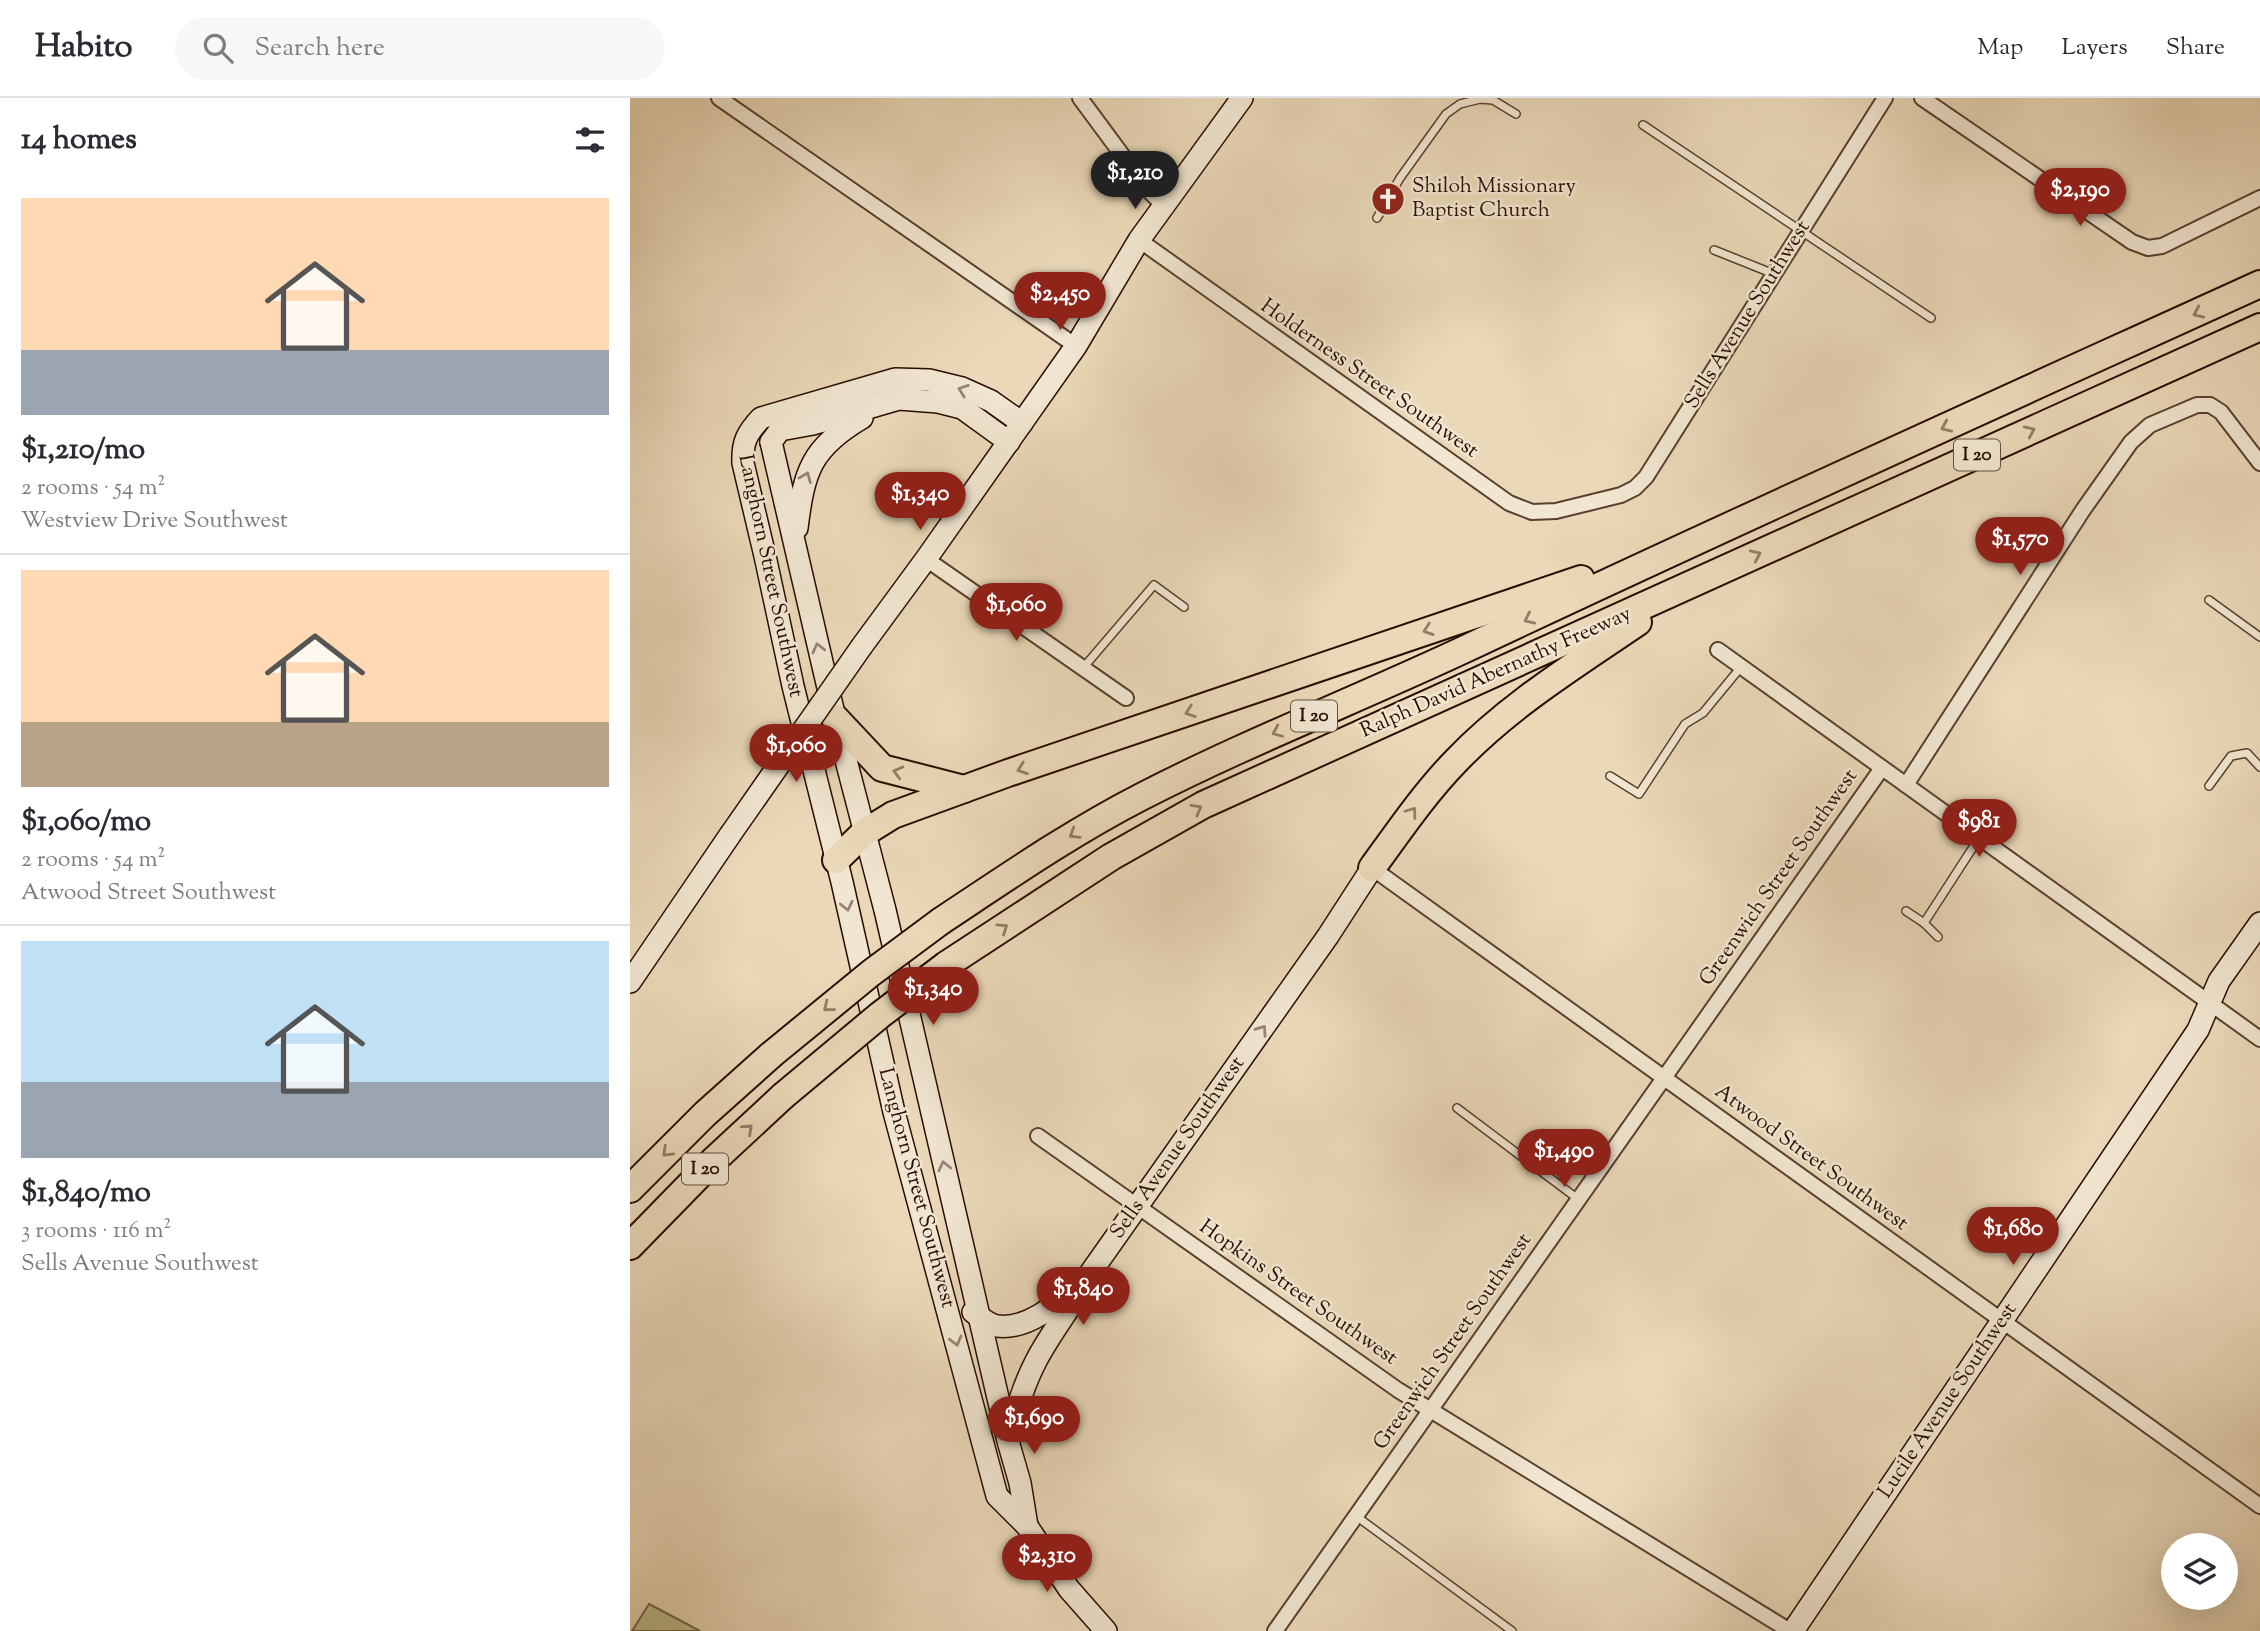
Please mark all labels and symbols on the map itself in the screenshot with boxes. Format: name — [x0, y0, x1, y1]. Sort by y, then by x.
pin: $1,210 — [1078, 152, 1192, 211]
pin: $2,190 — [2023, 169, 2137, 228]
place label: Shiloh Missionary Baptist Church — [1412, 172, 1576, 226]
church icon: Shiloh Missionary Baptist Church — [1369, 180, 1407, 218]
street label: Sells Avenue Southwest — [1678, 215, 1818, 415]
pin: $2,450 — [1003, 272, 1117, 332]
street label: Holderness Street Southwest — [1254, 292, 1484, 466]
one-way arrow — [2193, 305, 2205, 319]
one-way arrow — [958, 384, 970, 398]
one-way arrow — [1941, 419, 1953, 433]
one-way arrow — [2023, 425, 2035, 439]
road number: I 20 — [1954, 440, 2000, 470]
street label: Langhorn Street Southwest — [730, 452, 810, 700]
one-way arrow — [798, 472, 812, 484]
pin: $1,340 — [863, 472, 977, 532]
pin: $1,570 — [1963, 518, 2077, 577]
one-way arrow — [1748, 550, 1761, 564]
pin: $1,060 — [959, 584, 1073, 643]
street label: Ralph David Abernathy Freeway — [1356, 599, 1637, 747]
one-way arrow — [1524, 611, 1536, 625]
one-way arrow — [1423, 622, 1435, 637]
one-way arrow — [812, 642, 826, 654]
road number: I 20 — [1291, 701, 1337, 732]
one-way arrow — [1184, 704, 1196, 718]
pin: $1,060 — [739, 724, 853, 784]
one-way arrow — [1272, 724, 1284, 738]
one-way arrow — [1016, 761, 1028, 775]
street label: Greenwich Street Southwest — [1693, 763, 1865, 993]
one-way arrow — [892, 766, 904, 780]
pin: $981 — [1938, 800, 2020, 859]
one-way arrow — [1190, 804, 1202, 817]
one-way arrow — [1404, 807, 1416, 820]
one-way arrow — [1068, 826, 1081, 839]
one-way arrow — [839, 900, 853, 912]
one-way arrow — [995, 923, 1008, 936]
pin: $1,340 — [876, 968, 990, 1027]
one-way arrow — [824, 999, 836, 1012]
one-way arrow — [1254, 1025, 1266, 1038]
street label: Sells Avenue Southwest — [1103, 1051, 1253, 1245]
street label: Langhorn Street Southwest — [869, 1065, 963, 1311]
street label: Atwood Street Southwest — [1708, 1077, 1914, 1239]
one-way arrow — [740, 1124, 753, 1137]
pin: $1,490 — [1507, 1130, 1621, 1189]
one-way arrow — [662, 1143, 675, 1156]
road number: I 20 — [682, 1154, 728, 1184]
one-way arrow — [938, 1160, 952, 1172]
pin: $1,680 — [1956, 1208, 2070, 1267]
street label: Hopkins Street Southwest — [1193, 1213, 1403, 1373]
street label: Greenwich Street Southwest — [1367, 1227, 1539, 1457]
pin: $1,840 — [1026, 1268, 1140, 1327]
street label: Lucile Avenue Southwest — [1871, 1297, 2025, 1505]
one-way arrow — [948, 1335, 962, 1347]
pin: $1,690 — [977, 1396, 1091, 1456]
pin: $2,310 — [990, 1534, 1104, 1594]

